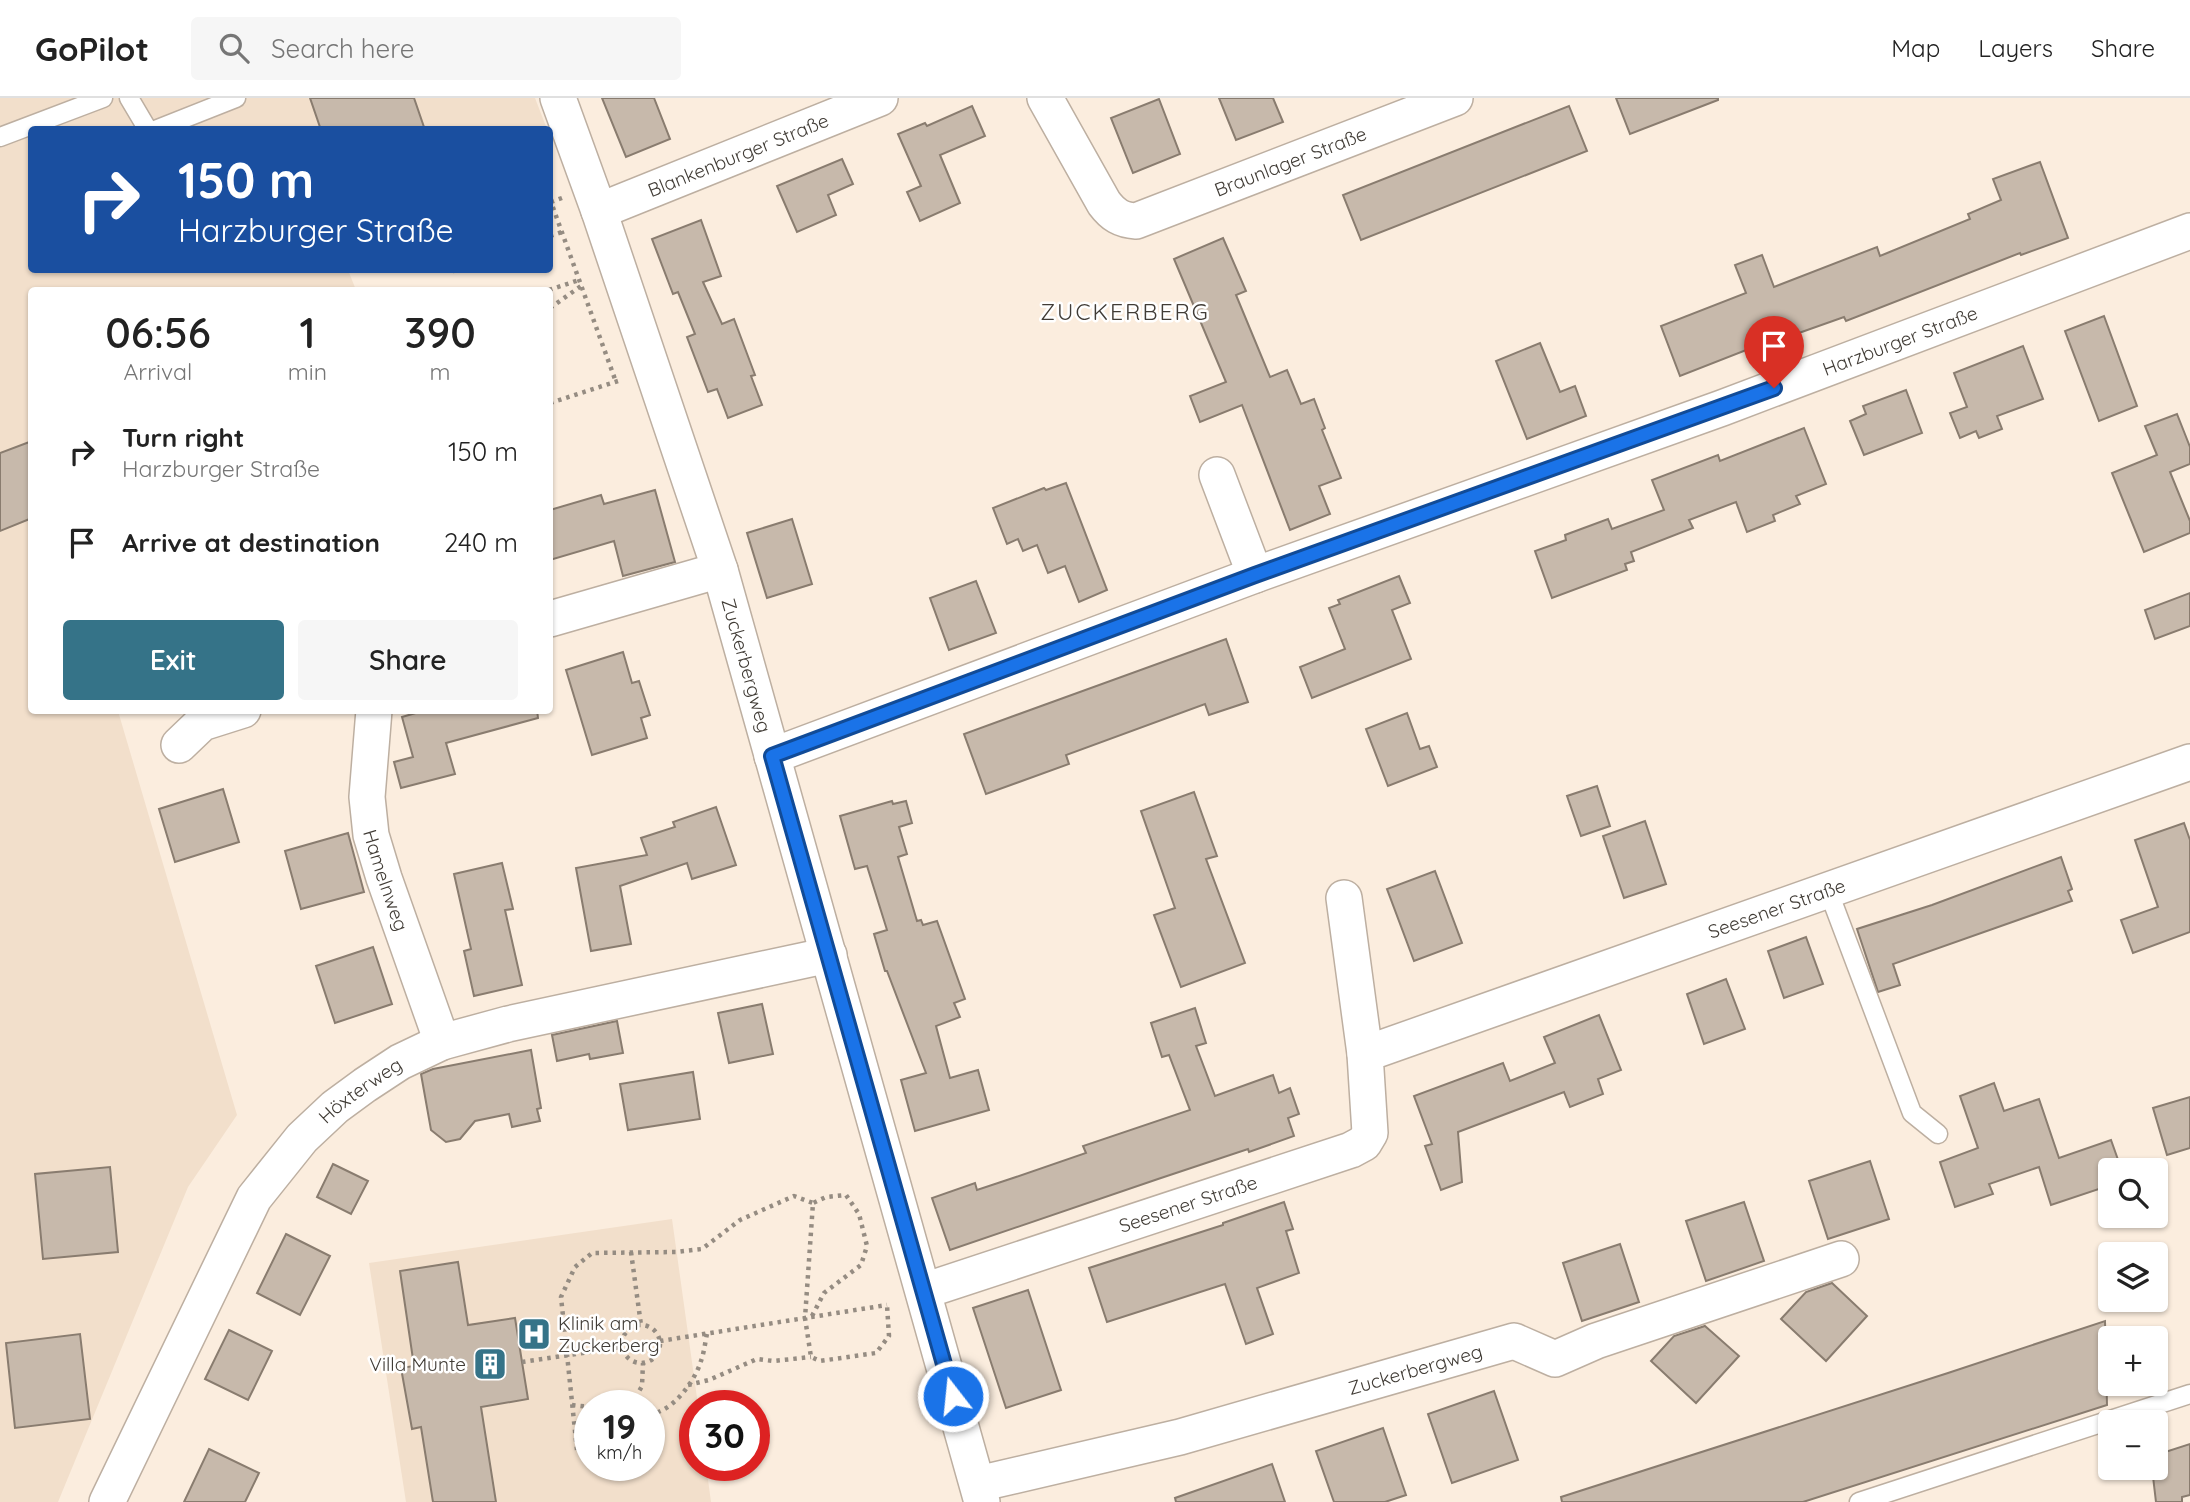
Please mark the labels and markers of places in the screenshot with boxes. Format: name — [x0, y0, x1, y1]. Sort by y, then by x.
pin — [1744, 316, 1804, 388]
place label: Klinik am Zuckerberg — [558, 1311, 660, 1357]
hospital icon: Klinik am Zuckerberg — [515, 1315, 553, 1353]
building icon: Villa Munte — [471, 1345, 509, 1383]
place label: Villa Munte — [369, 1352, 466, 1376]

